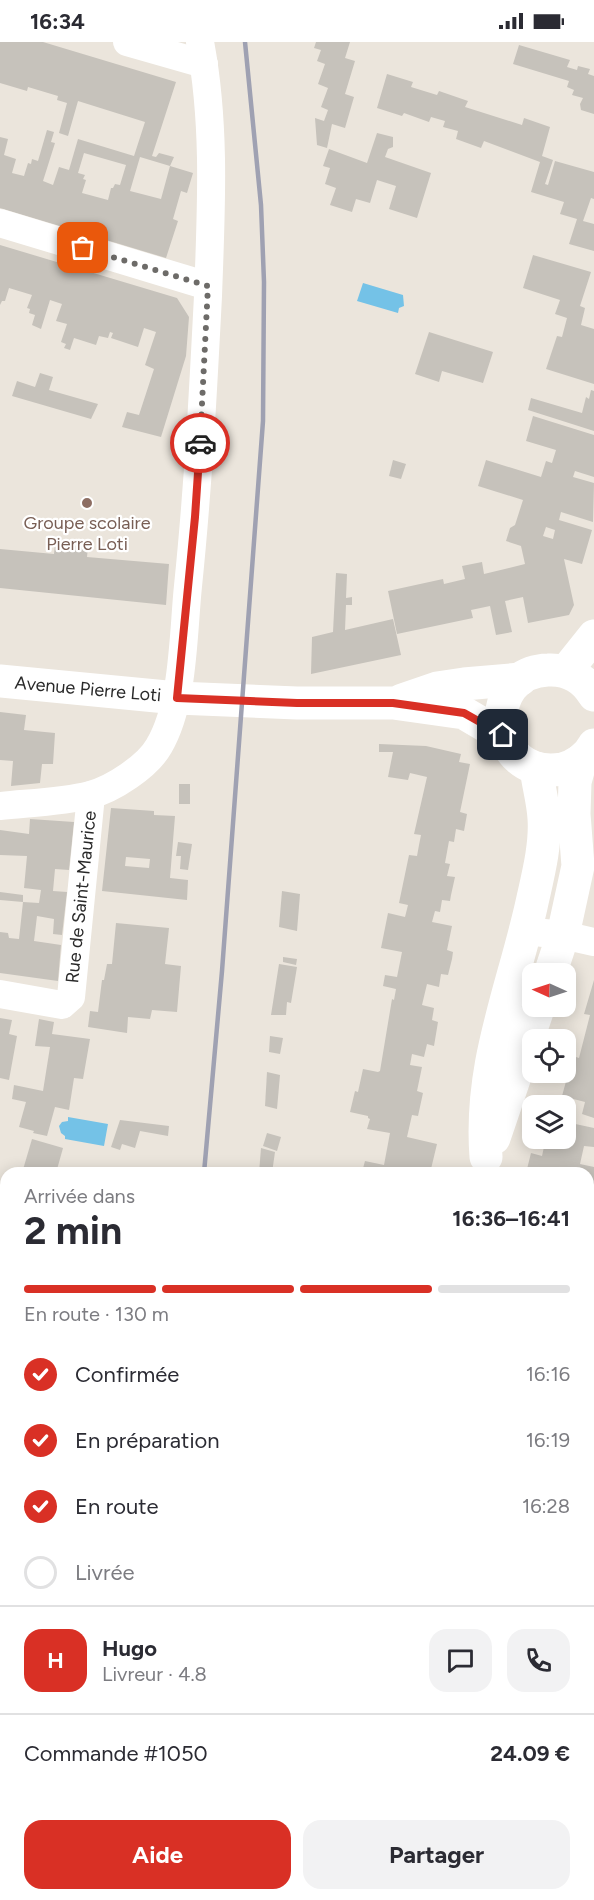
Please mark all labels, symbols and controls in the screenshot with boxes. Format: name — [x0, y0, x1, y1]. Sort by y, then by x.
text: 16:34 — [30, 8, 85, 35]
pin — [57, 222, 108, 273]
icon: bag — [66, 231, 99, 264]
courier — [170, 413, 230, 473]
icon: car — [184, 427, 217, 460]
marker: Groupe scolaire Pierre Loti — [80, 496, 94, 510]
place label: Groupe scolaire Pierre Loti — [24, 512, 151, 555]
street label: Avenue Pierre Loti — [14, 672, 162, 706]
pin — [477, 709, 528, 760]
icon: home — [486, 718, 519, 751]
street label: Rue de Saint-Maurice — [61, 809, 101, 984]
north arrow — [522, 963, 576, 1017]
map controls — [522, 963, 576, 1149]
button: locate — [522, 1029, 576, 1083]
button: layers — [522, 1095, 576, 1149]
text: Arrivée dans — [24, 1184, 135, 1208]
text: 16:36–16:41 — [452, 1205, 570, 1232]
text: 2 min — [24, 1207, 122, 1254]
text: En route · 130 m — [24, 1302, 169, 1326]
icon: check — [24, 1358, 57, 1391]
text: Confirmée — [75, 1361, 179, 1388]
text: 16:16 — [526, 1362, 570, 1386]
icon: check — [24, 1424, 57, 1457]
text: En préparation — [75, 1427, 220, 1454]
text: 16:19 — [526, 1428, 570, 1452]
icon: check — [24, 1490, 57, 1523]
text: En route — [75, 1493, 158, 1520]
text: 16:28 — [522, 1494, 570, 1518]
text: Livrée — [75, 1559, 134, 1586]
button: chat — [429, 1629, 492, 1692]
button: phone — [507, 1629, 570, 1692]
text: Hugo — [102, 1635, 157, 1662]
text: H — [47, 1647, 64, 1674]
text: Livreur · 4.8 — [102, 1662, 207, 1686]
text: Commande #1050 — [24, 1740, 208, 1767]
text: 24.09 € — [490, 1740, 570, 1767]
button: Aide — [24, 1820, 291, 1889]
button: Partager — [303, 1820, 570, 1889]

